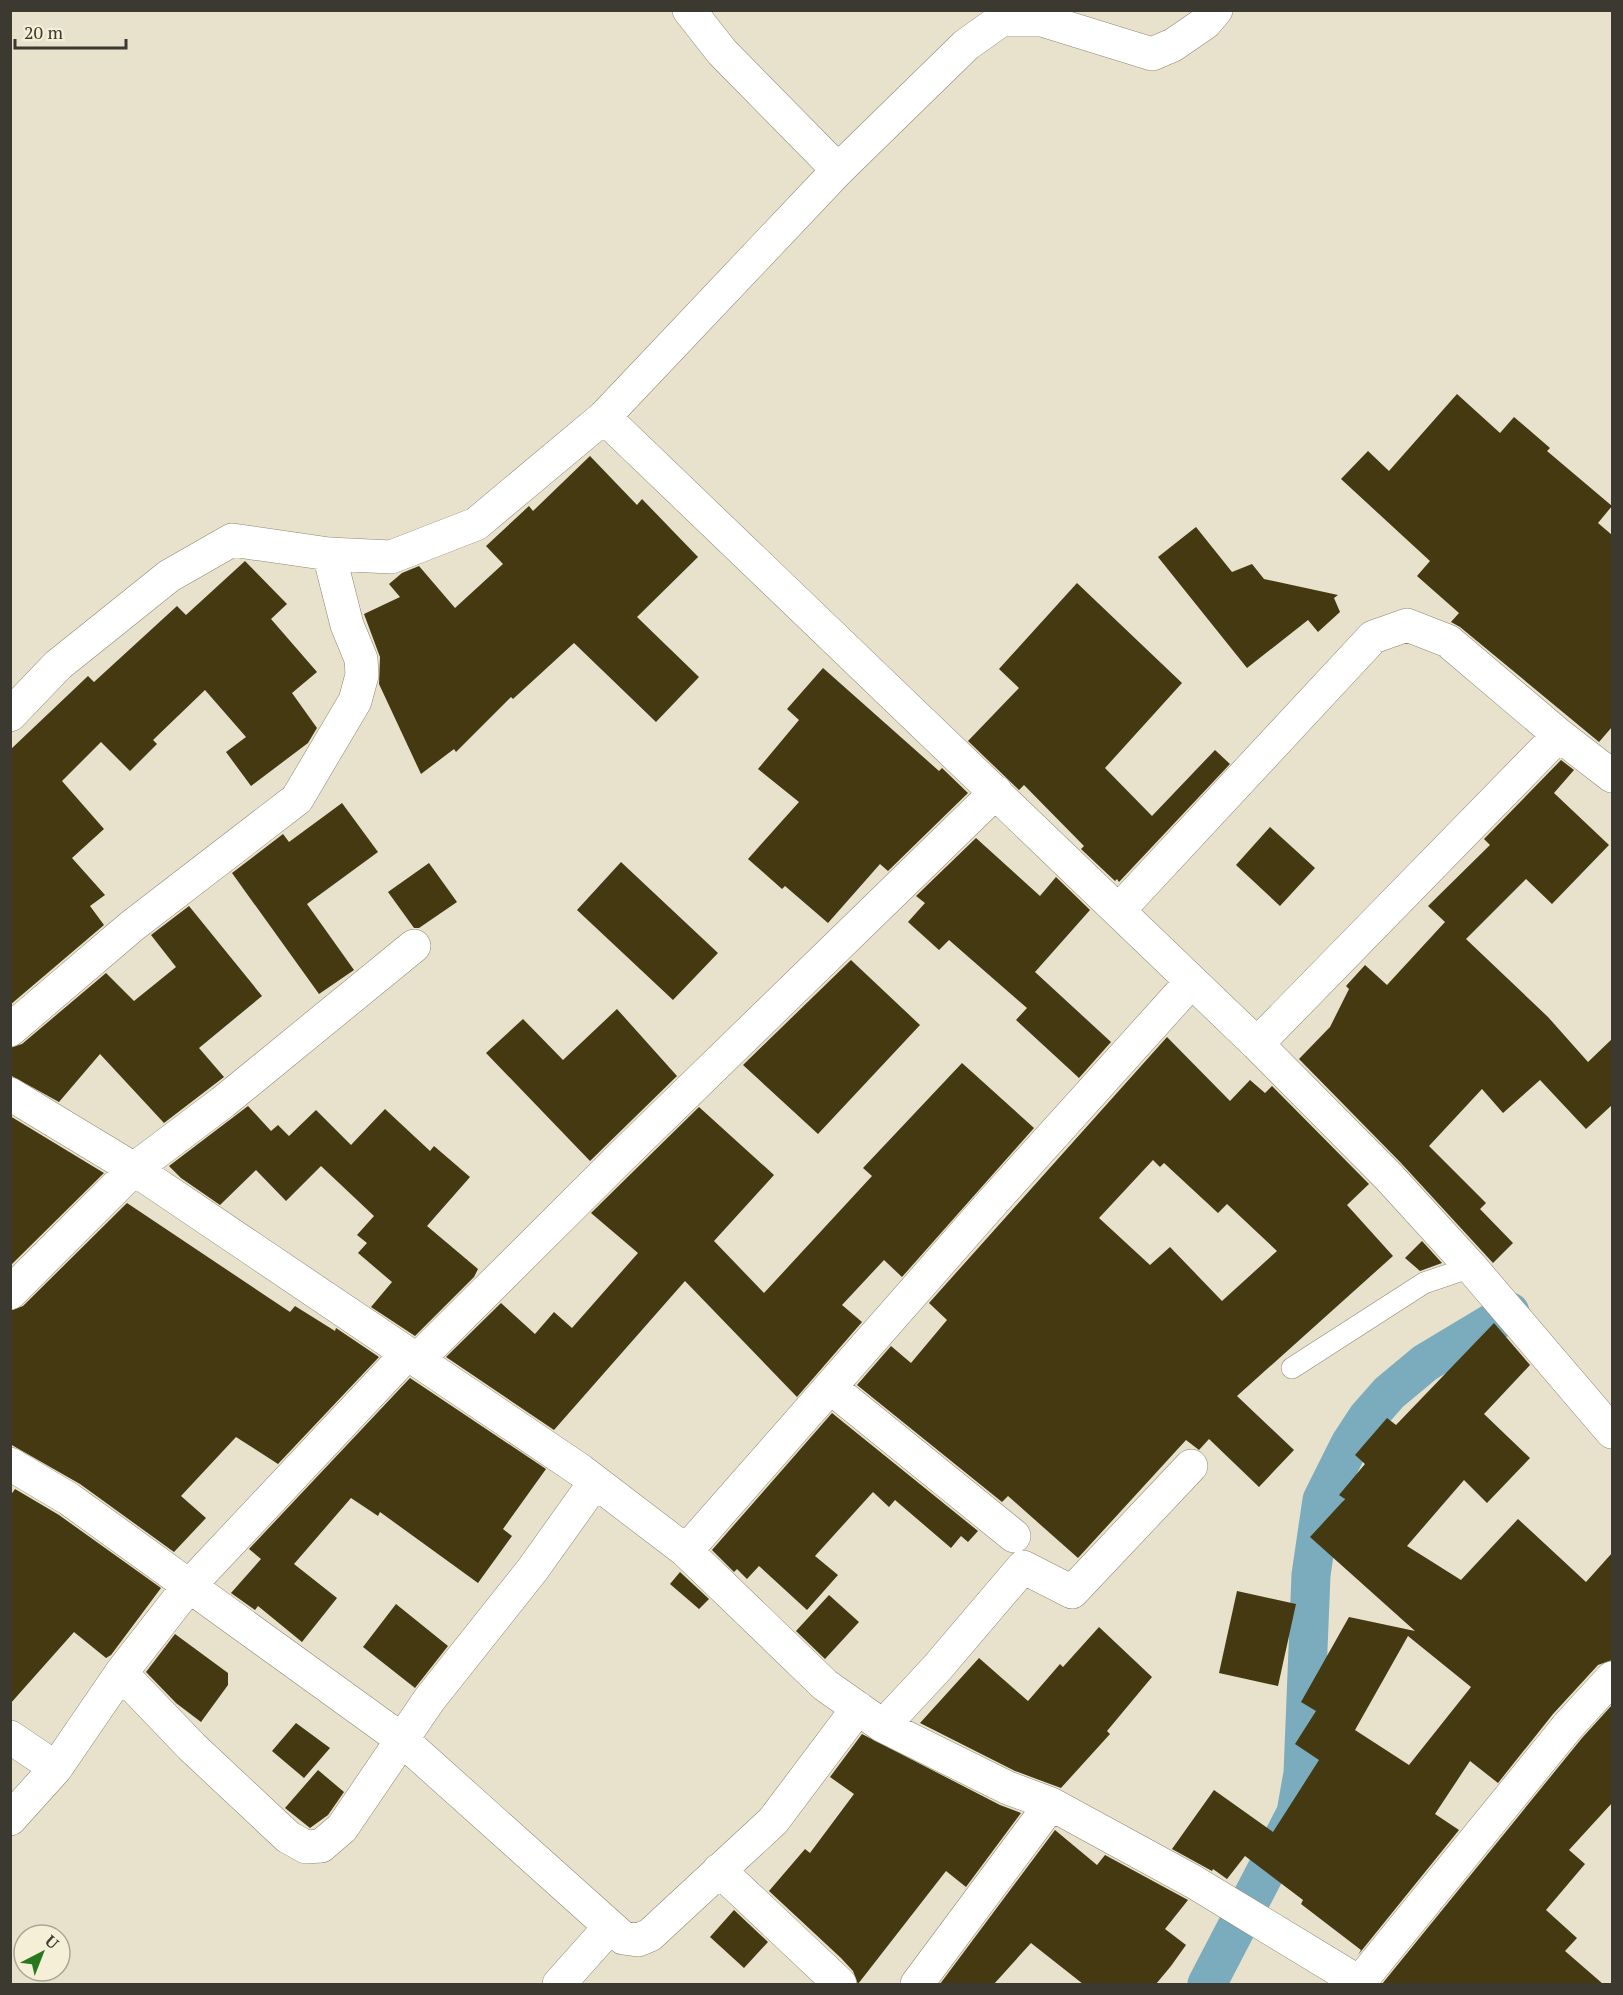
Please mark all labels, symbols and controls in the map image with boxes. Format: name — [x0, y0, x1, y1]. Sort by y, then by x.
scale bar — [15, 12, 126, 50]
text: 20 m — [24, 20, 64, 44]
north arrow — [12, 1923, 72, 1983]
text: U — [40, 1930, 64, 1954]

